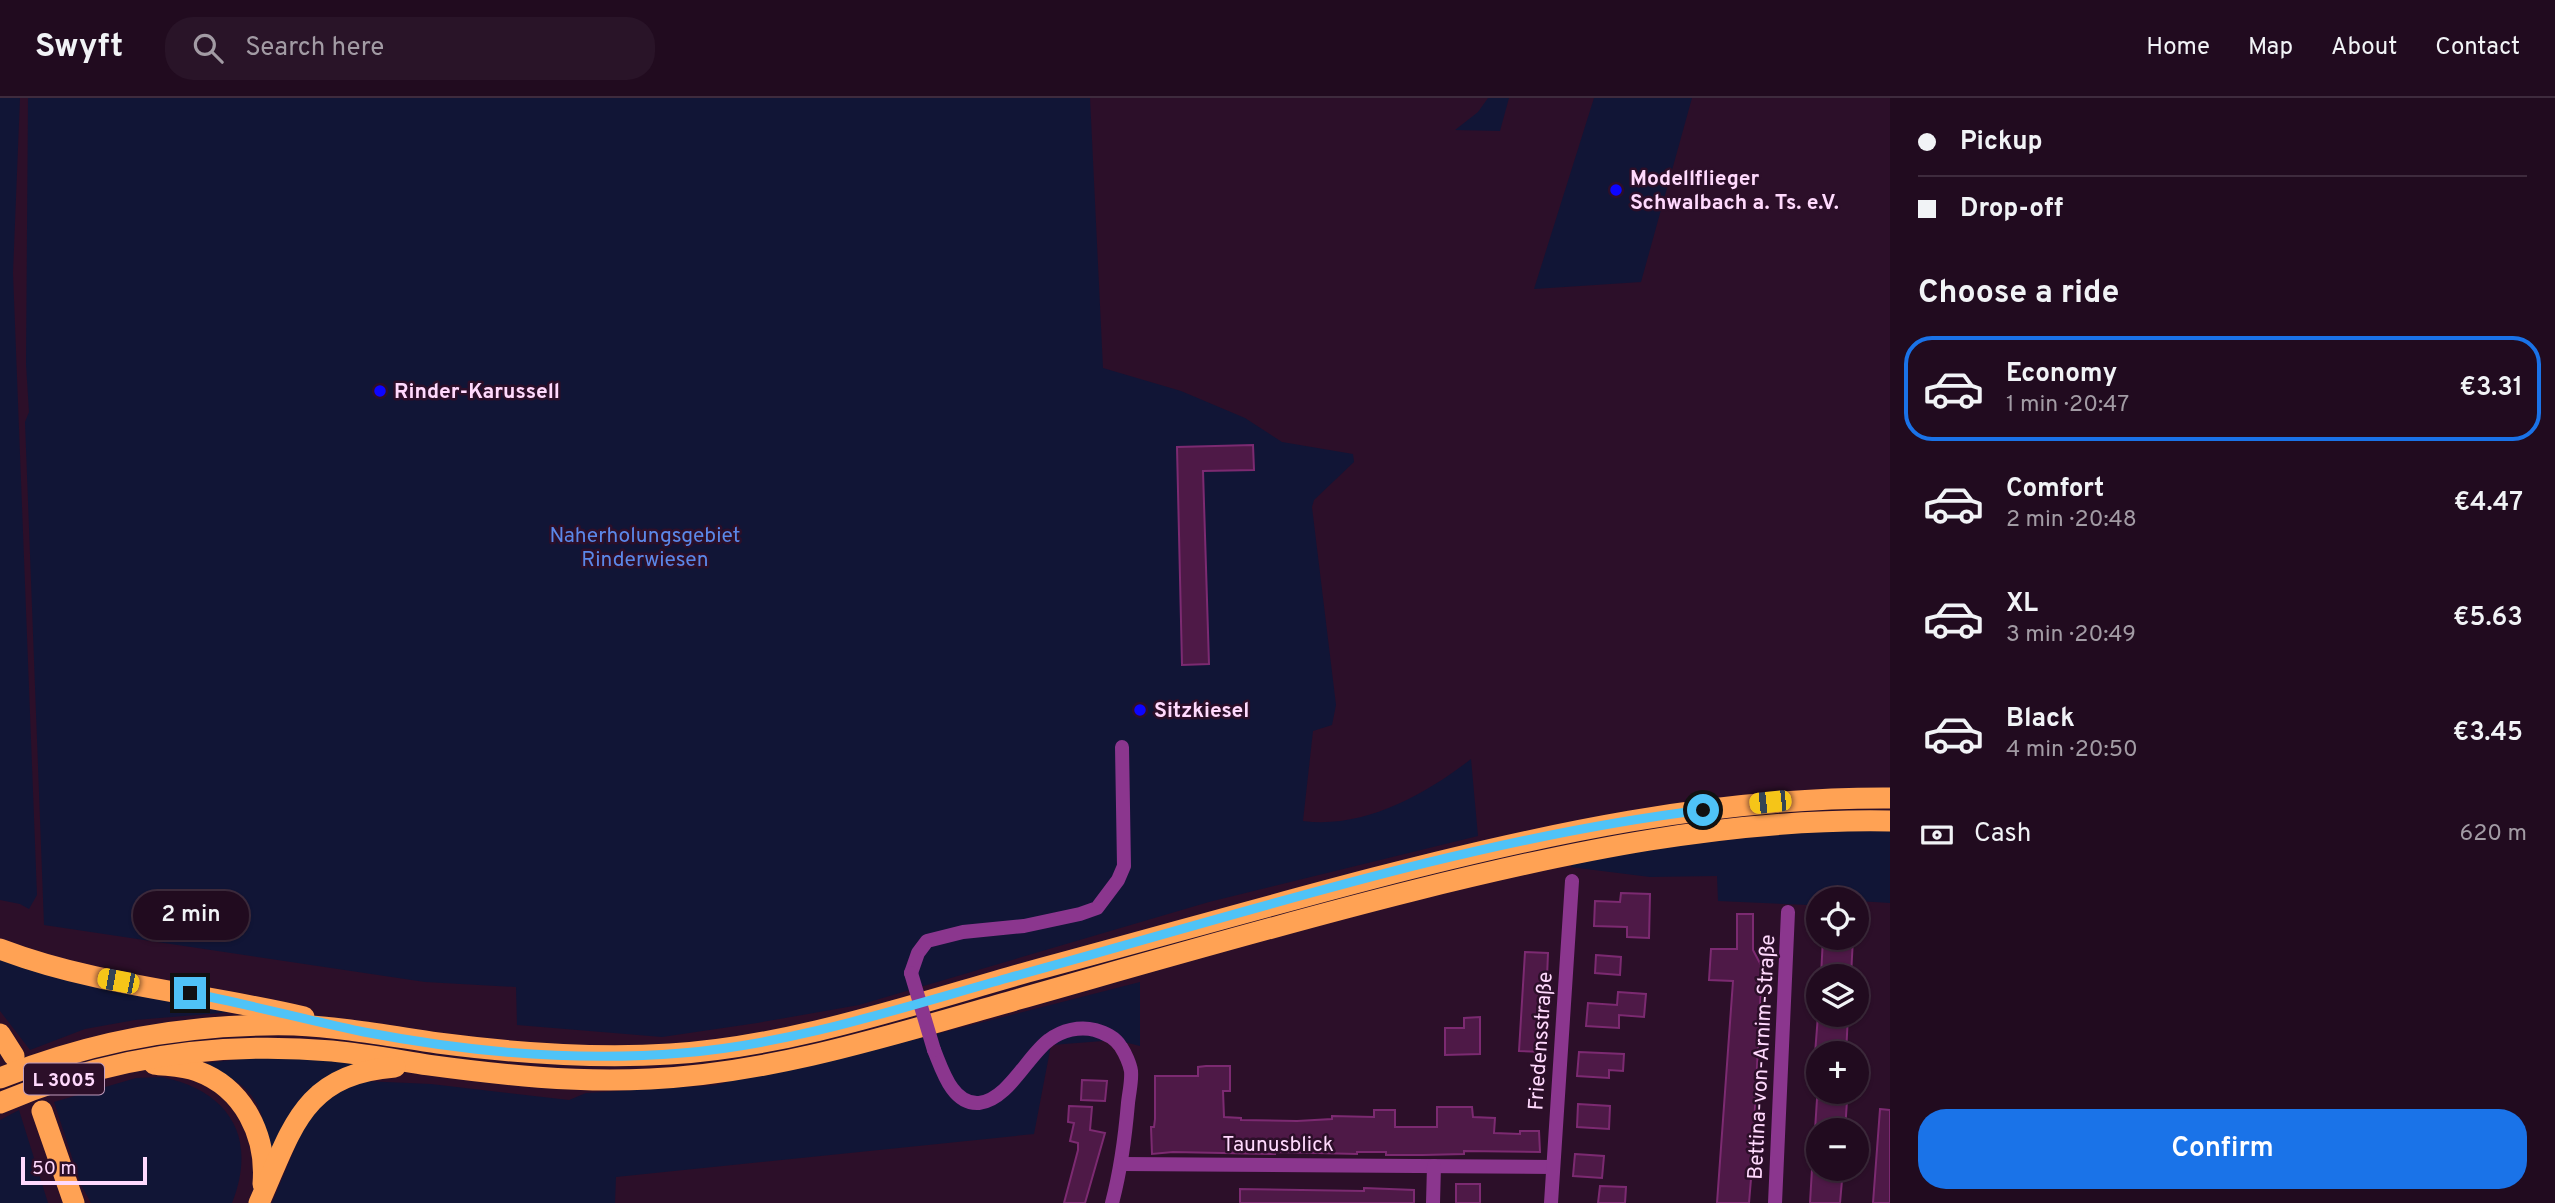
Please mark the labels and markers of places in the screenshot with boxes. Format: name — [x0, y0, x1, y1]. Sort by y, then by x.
place label: Modellflieger Schwalbach a. Ts. e.V. — [1630, 166, 1839, 217]
marker: Modellflieger Schwalbach a. Ts. e.V. — [1608, 182, 1624, 198]
place label: Rinder-Karussell — [394, 379, 560, 406]
marker: Rinder-Karussell — [372, 383, 388, 399]
place label: Sitzkiesel — [1154, 698, 1249, 725]
marker: Sitzkiesel — [1132, 702, 1148, 718]

